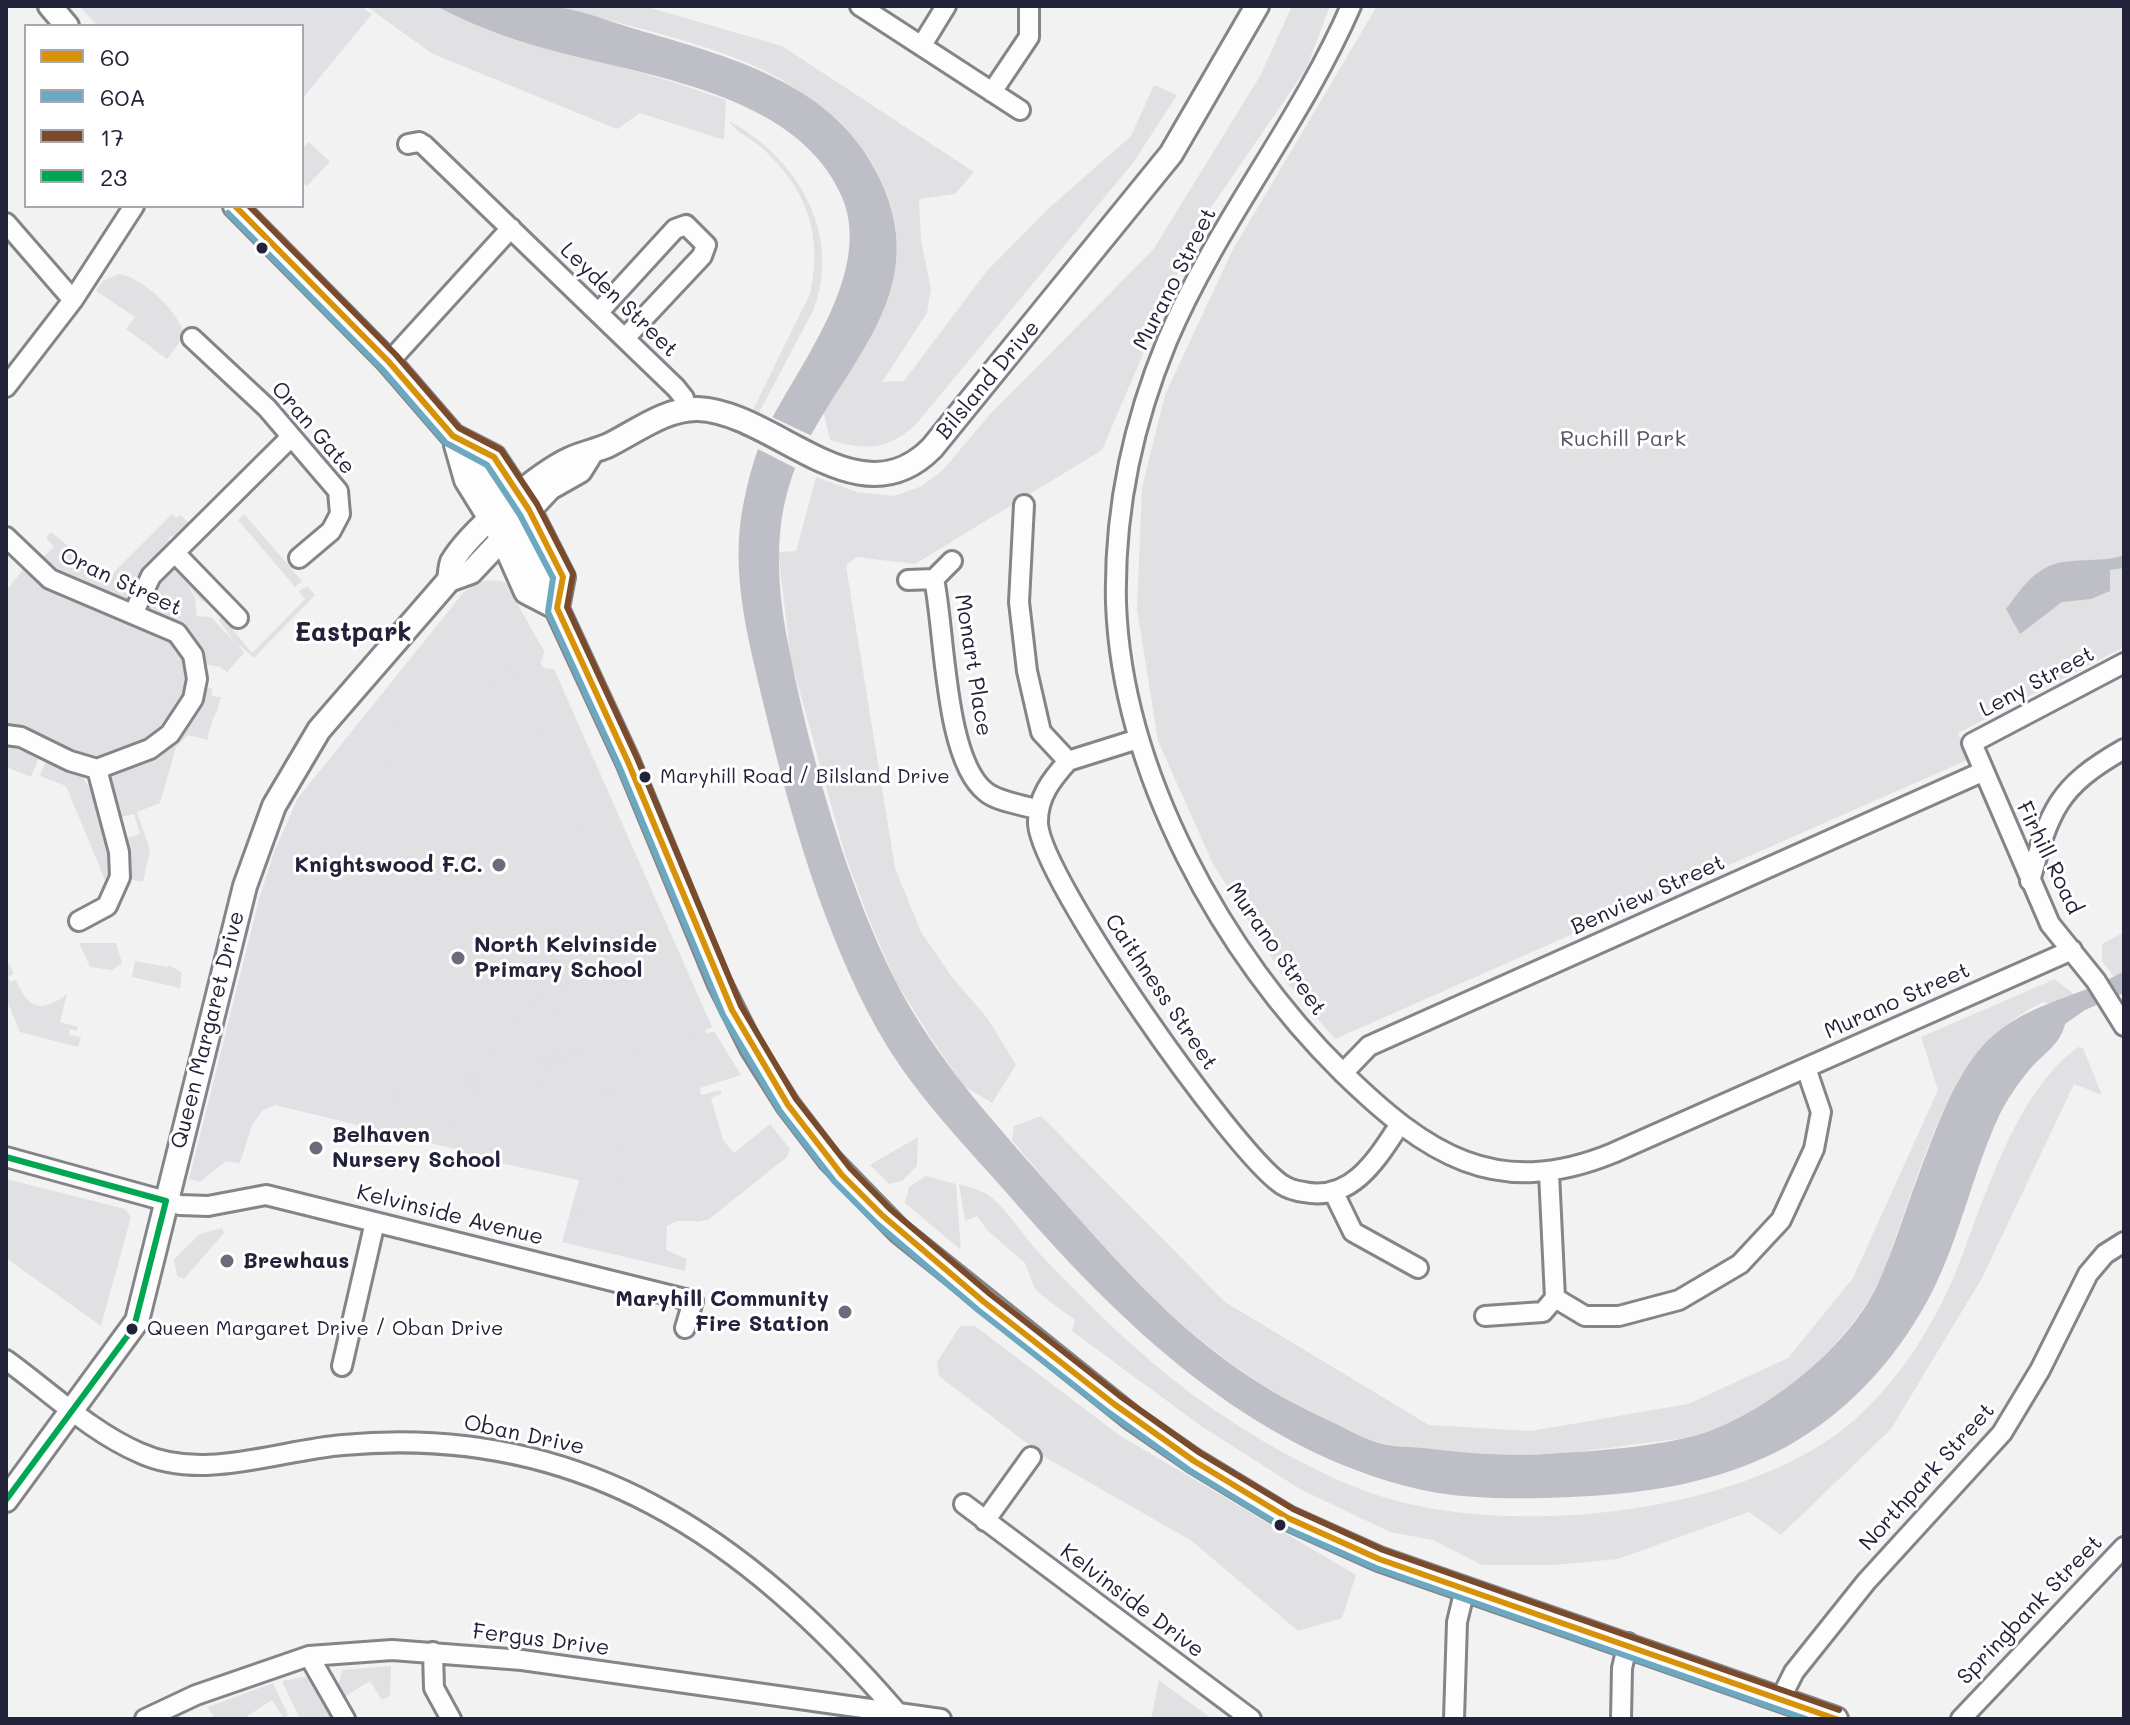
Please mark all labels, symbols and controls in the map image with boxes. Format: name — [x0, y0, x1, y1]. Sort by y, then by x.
legend — [24, 24, 304, 208]
text: 60 — [100, 41, 129, 72]
text: 60A — [100, 81, 146, 112]
text: 17 — [100, 121, 124, 152]
text: 23 — [100, 161, 127, 192]
street label: Murano Street — [1128, 203, 1222, 355]
street label: Leyden Street — [555, 237, 683, 363]
unlabelled marker — [254, 240, 270, 256]
street label: Bilsland Drive — [931, 315, 1045, 445]
street label: Oran Gate — [265, 376, 361, 480]
park label: Ruchill Park — [1560, 426, 1686, 452]
street label: Oran Street — [56, 542, 186, 622]
street label: Monart Place — [949, 592, 997, 738]
district label: Eastpark — [294, 617, 412, 649]
street label: Leny Street — [1975, 641, 2099, 723]
place label: Maryhill Road / Bilsland Drive — [660, 765, 950, 789]
marker: Maryhill Road / Bilsland Drive — [637, 769, 653, 785]
street label: Firhill Road — [2010, 797, 2088, 919]
street label: Benview Street — [1567, 849, 1729, 941]
place label: Knightswood F.C. — [294, 852, 483, 878]
marker: Knightswood F.C. — [490, 856, 508, 874]
street label: Murano Street — [1220, 877, 1332, 1021]
street label: Queen Margaret Drive — [166, 908, 250, 1152]
street label: Caithness Street — [1099, 909, 1223, 1075]
place label: North Kelvinside Primary School — [474, 932, 657, 984]
marker: North Kelvinside Primary School — [449, 949, 467, 967]
street label: Murano Street — [1820, 957, 1974, 1045]
place label: Belhaven Nursery School — [332, 1122, 501, 1174]
marker: Belhaven Nursery School — [307, 1139, 325, 1157]
street label: Kelvinside Avenue — [354, 1179, 546, 1251]
place label: Brewhaus — [243, 1248, 349, 1274]
marker: Brewhaus — [218, 1252, 236, 1270]
place label: Maryhill Community Fire Station — [615, 1286, 829, 1338]
marker: Maryhill Community Fire Station — [836, 1303, 854, 1321]
place label: Queen Margaret Drive / Oban Drive — [147, 1317, 503, 1341]
marker: Queen Margaret Drive / Oban Drive — [124, 1321, 140, 1337]
street label: Northpark Street — [1854, 1398, 2000, 1556]
street label: Oban Drive — [461, 1409, 587, 1461]
unlabelled marker — [1272, 1517, 1288, 1533]
street label: Springbank Street — [1952, 1530, 2108, 1690]
street label: Kelvinside Drive — [1055, 1538, 1209, 1664]
street label: Fergus Drive — [471, 1619, 611, 1661]

